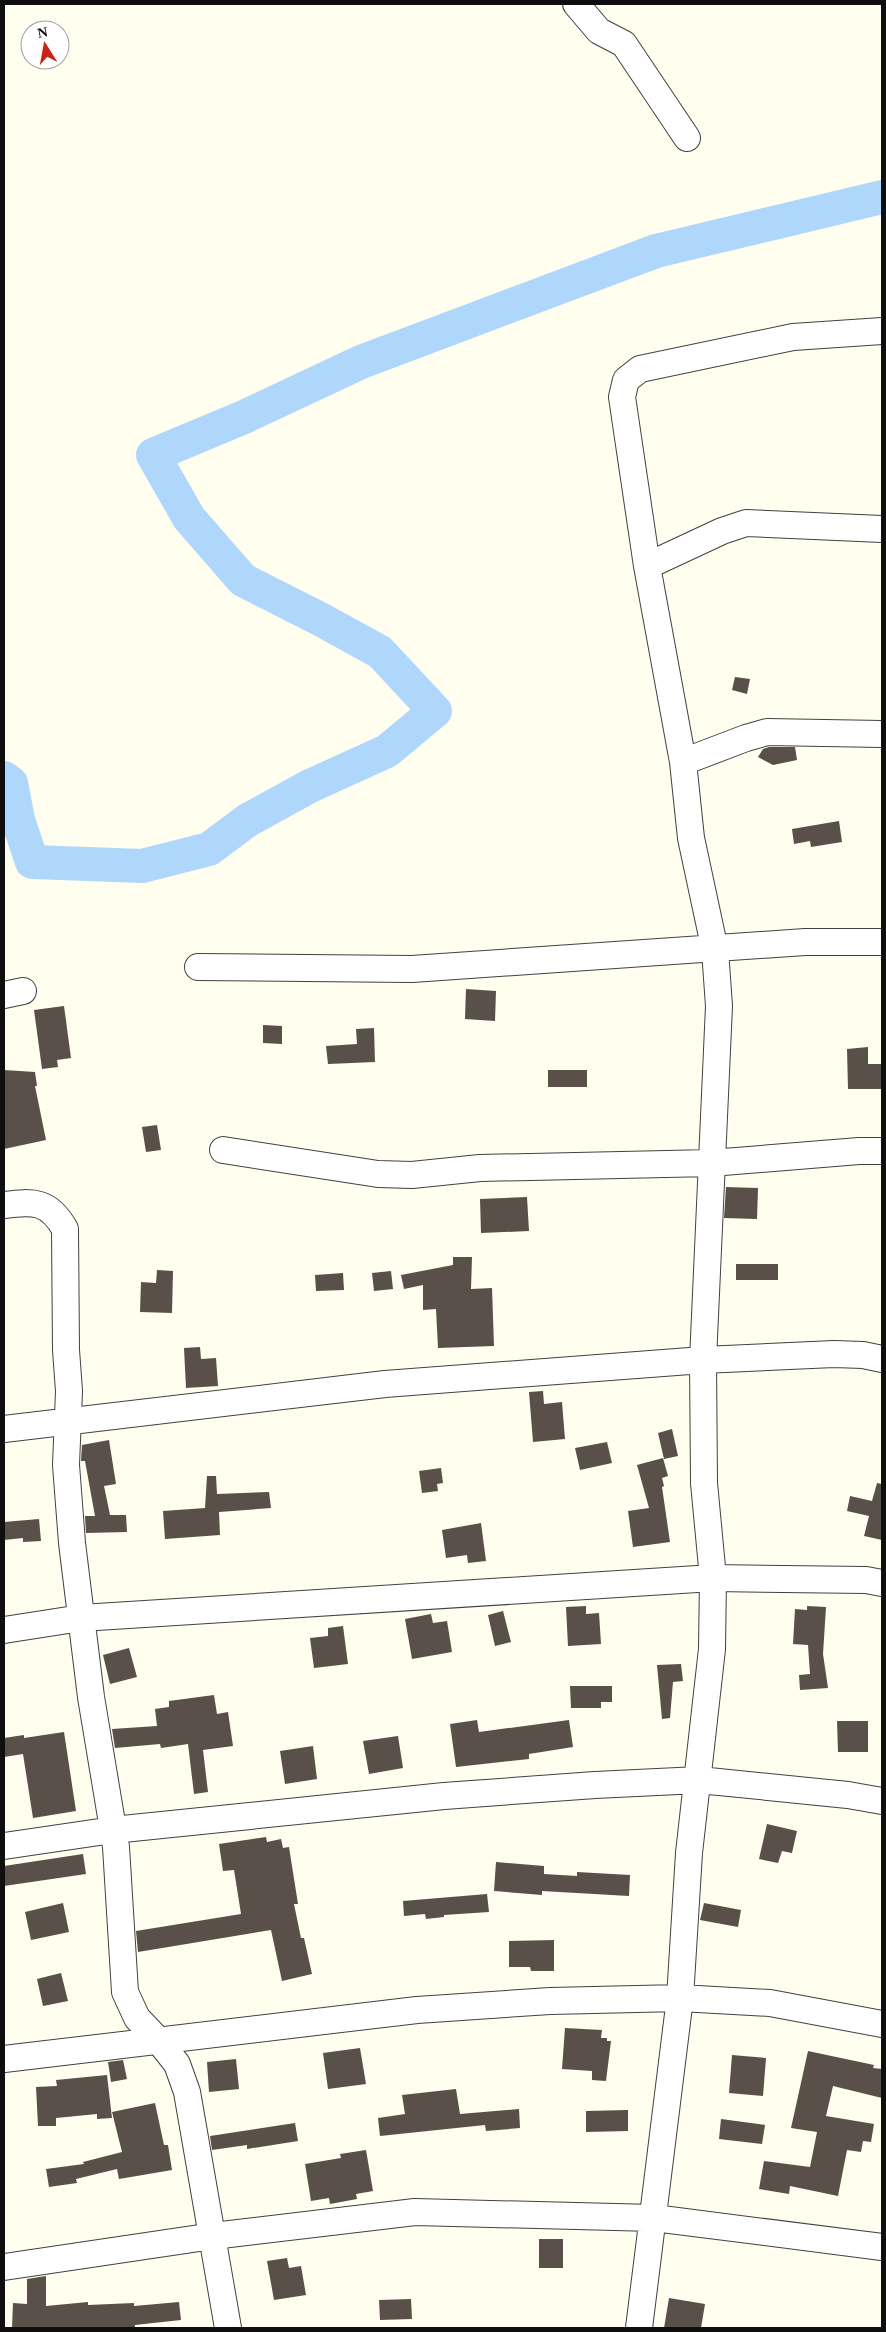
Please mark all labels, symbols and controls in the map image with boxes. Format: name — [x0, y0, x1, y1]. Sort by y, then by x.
north arrow — [20, 20, 70, 70]
text: N — [36, 24, 49, 41]

